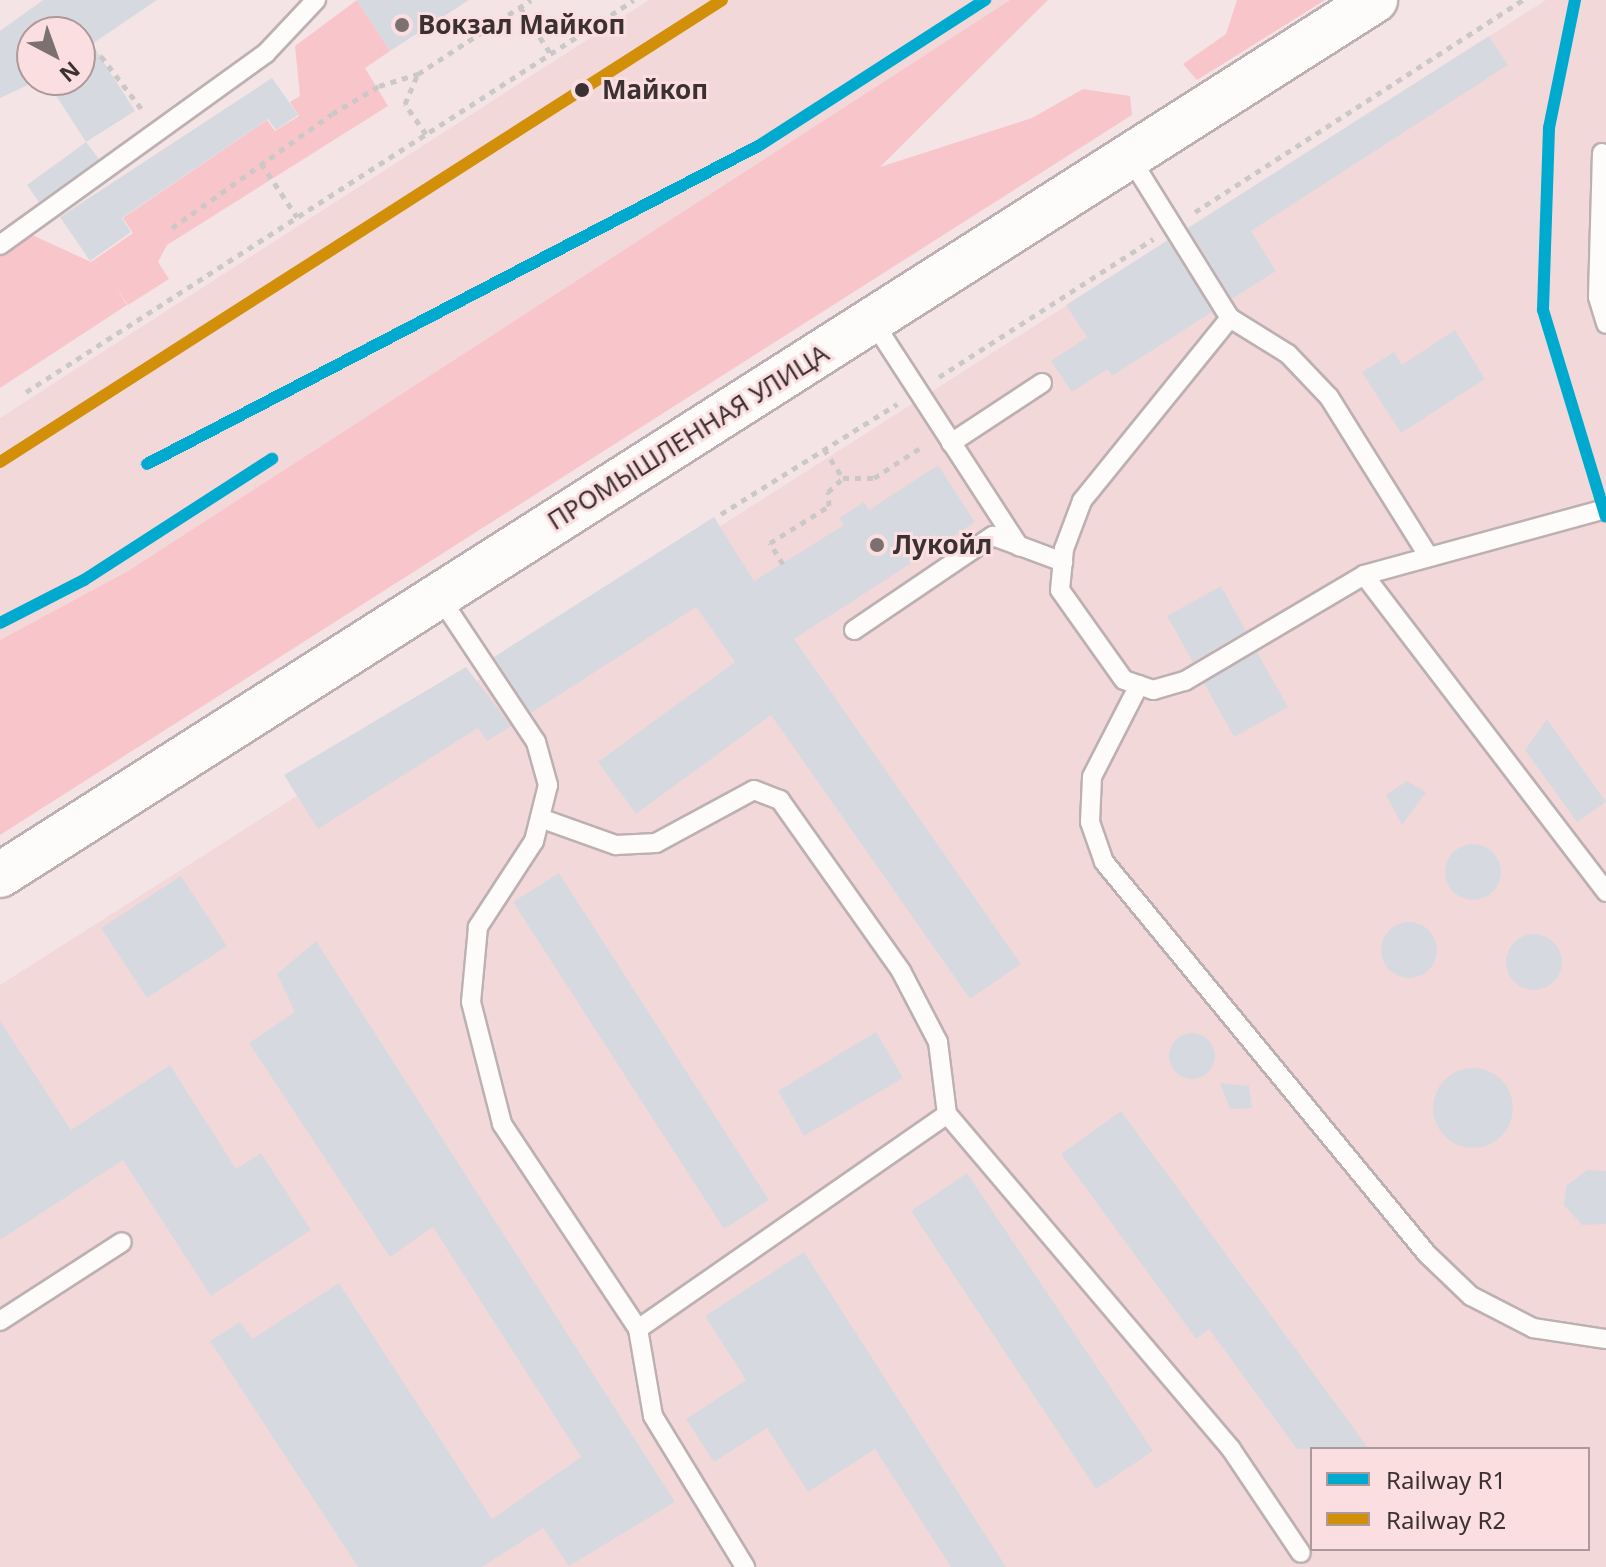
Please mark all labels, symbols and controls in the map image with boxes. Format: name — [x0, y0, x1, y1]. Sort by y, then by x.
place label: Вокзал Майкоп — [418, 9, 625, 41]
north arrow — [16, 16, 96, 96]
marker: Вокзал Майкоп — [393, 16, 411, 34]
text: N — [54, 55, 87, 90]
place label: Майкоп — [602, 74, 708, 106]
marker: Майкоп — [569, 77, 595, 103]
street label: ПРОМЫШЛЕННАЯ УЛИЦА — [542, 337, 834, 537]
place label: Лукойл — [893, 529, 992, 561]
marker: Лукойл — [868, 536, 886, 554]
legend — [1310, 1447, 1590, 1551]
text: Railway R1 — [1386, 1463, 1506, 1496]
text: Railway R2 — [1386, 1503, 1506, 1536]

